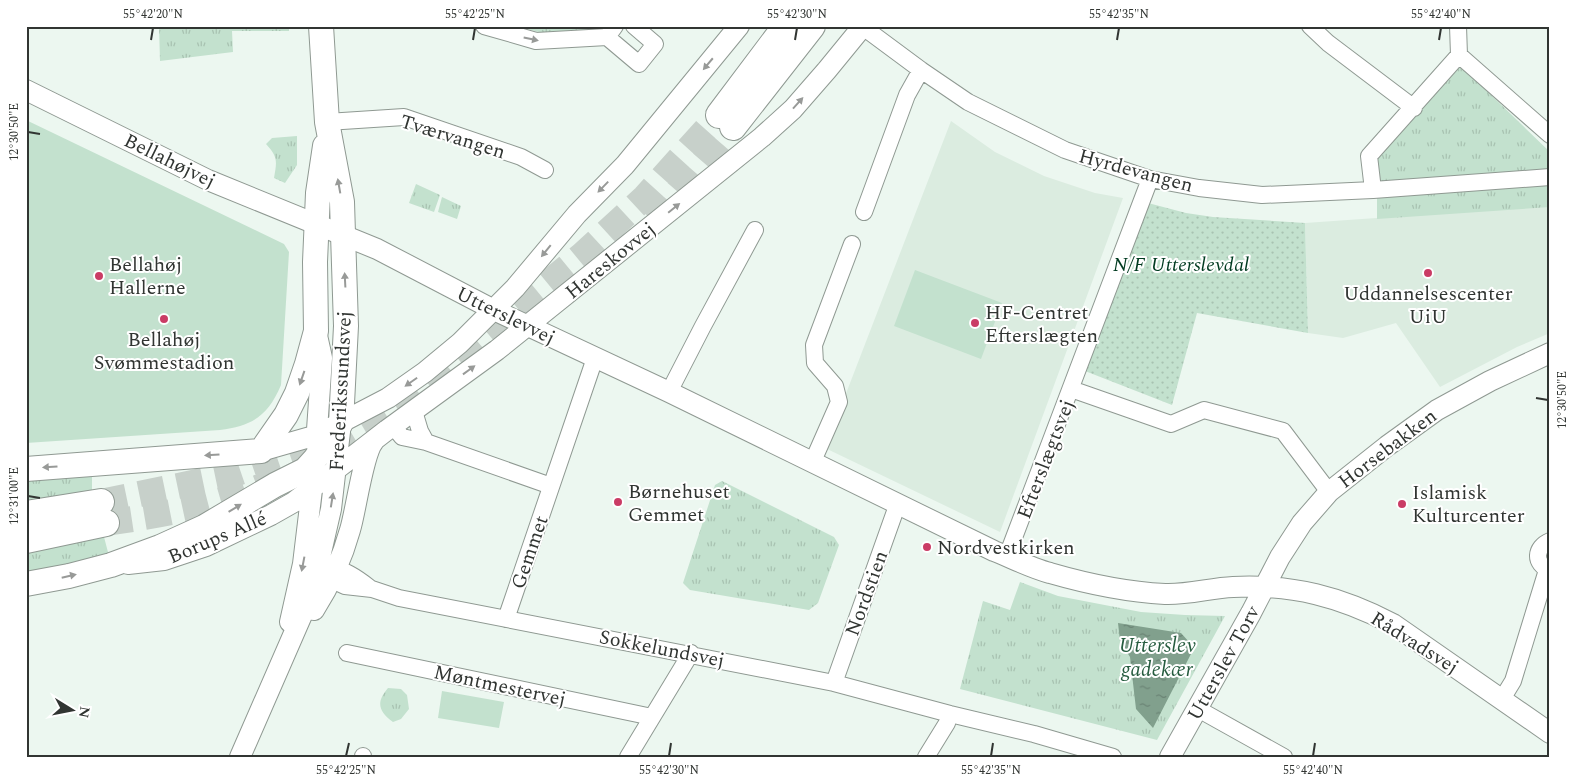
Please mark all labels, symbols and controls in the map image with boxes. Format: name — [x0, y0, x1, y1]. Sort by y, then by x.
text: 55°42'20"N — [123, 5, 183, 24]
text: 55°42'25"N — [445, 5, 505, 24]
text: 55°42'30"N — [767, 5, 827, 24]
text: 55°42'35"N — [1089, 5, 1149, 24]
text: 55°42'40"N — [1411, 5, 1471, 24]
one-way arrow — [523, 35, 538, 43]
one-way arrow — [703, 57, 714, 70]
one-way arrow — [792, 98, 804, 110]
text: 12°30'50"E — [5, 103, 24, 161]
street label: Tværvangen — [396, 107, 509, 167]
street label: Bellahøjvej — [119, 126, 221, 196]
street label: Hyrdevangen — [1075, 141, 1196, 201]
one-way arrow — [334, 177, 342, 193]
one-way arrow — [597, 181, 609, 193]
one-way arrow — [667, 202, 680, 213]
street label: Hareskovvej — [559, 215, 662, 307]
one-way arrow — [540, 244, 551, 257]
place label: Bellahøj Hallerne — [109, 250, 186, 303]
park label: N/F Utterslevdal — [1113, 250, 1249, 280]
marker: Uddannelsescenter UiU — [1422, 267, 1434, 279]
marker: Bellahøj Hallerne — [93, 270, 105, 282]
one-way arrow — [340, 272, 348, 288]
street label: Utterslevvej — [451, 279, 560, 353]
place label: Uddannelsescenter UiU — [1343, 279, 1513, 332]
place label: HF-Centret Efterslægten — [985, 298, 1098, 351]
street label: Frederikssundsvej — [322, 310, 360, 472]
marker: Bellahøj Svømmestadion — [158, 313, 170, 325]
marker: HF-Centret Efterslægten — [969, 317, 981, 329]
place label: Bellahøj Svømmestadion — [94, 325, 234, 378]
one-way arrow — [462, 365, 476, 375]
one-way arrow — [298, 371, 306, 386]
text: 12°30'50"E — [1553, 371, 1572, 429]
one-way arrow — [404, 377, 418, 387]
street label: Efterslægtsvej — [1009, 395, 1083, 524]
street label: Horsebakken — [1332, 402, 1443, 496]
one-way arrow — [204, 451, 220, 459]
one-way arrow — [42, 463, 58, 471]
text: 12°31'00"E — [5, 467, 24, 525]
place label: Børnehuset Gemmet — [628, 477, 730, 530]
place label: Islamisk Kulturcenter — [1412, 478, 1525, 531]
one-way arrow — [328, 492, 336, 508]
marker: Børnehuset Gemmet — [612, 496, 624, 508]
marker: Islamisk Kulturcenter — [1396, 498, 1408, 510]
one-way arrow — [228, 503, 241, 512]
street label: Borups Allé — [163, 504, 272, 572]
street label: Gemmet — [503, 511, 557, 593]
place label: Nordvestkirken — [937, 533, 1075, 563]
marker: Nordvestkirken — [921, 541, 933, 553]
street label: Nordstien — [838, 546, 896, 640]
one-way arrow — [298, 557, 306, 573]
one-way arrow — [62, 572, 77, 580]
street label: Utterslev Torv — [1180, 599, 1269, 726]
street label: Rådvadsvej — [1364, 604, 1464, 682]
street label: Sokkelundsvej — [596, 622, 727, 676]
water label: Utterslev gadekær — [1118, 630, 1196, 686]
street label: Møntmestervej — [431, 657, 569, 715]
north arrow — [48, 686, 98, 736]
text: N — [73, 705, 96, 720]
text: 55°42'25"N — [316, 761, 376, 780]
text: 55°42'30"N — [639, 761, 699, 780]
text: 55°42'35"N — [961, 761, 1021, 780]
text: 55°42'40"N — [1283, 761, 1343, 780]

